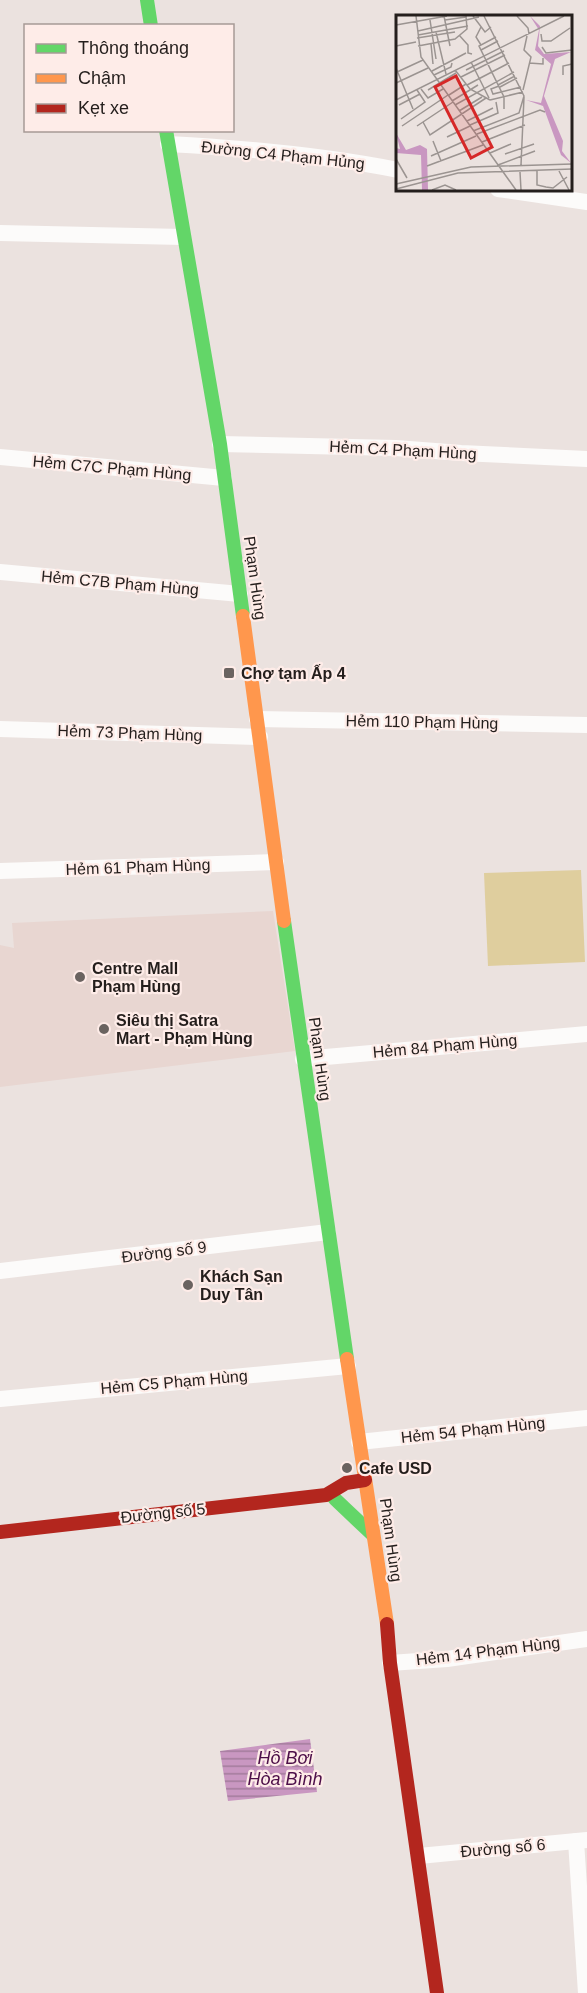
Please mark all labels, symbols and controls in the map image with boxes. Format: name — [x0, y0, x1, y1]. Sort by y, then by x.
inset map — [396, 15, 572, 190]
legend — [24, 24, 234, 132]
text: Thông thoáng — [78, 38, 189, 58]
text: Chậm — [78, 68, 126, 88]
text: Kẹt xe — [78, 98, 129, 118]
street label: Đường C4 Phạm Hủng — [200, 138, 366, 172]
street label: Hẻm C4 Phạm Hùng — [329, 438, 477, 462]
street label: Hẻm C7C Phạm Hùng — [32, 453, 192, 483]
street label: Phạm Hùng — [241, 535, 269, 621]
street label: Hẻm C7B Phạm Hùng — [40, 568, 200, 598]
place label: Chợ tạm Ấp 4 — [241, 664, 346, 682]
marker: Chợ tạm Ấp 4 — [222, 666, 236, 680]
street label: Hẻm 110 Phạm Hùng — [346, 712, 498, 732]
street label: Hẻm 73 Phạm Hùng — [57, 722, 203, 744]
street label: Hẻm 61 Phạm Hùng — [65, 856, 211, 878]
place label: Centre Mall Phạm Hùng — [92, 960, 181, 995]
marker: Centre Mall Phạm Hùng — [73, 970, 87, 984]
place label: Siêu thị Satra Mart - Phạm Hùng — [116, 1012, 253, 1047]
street label: Phạm Hùng — [306, 1016, 334, 1102]
marker: Siêu thị Satra Mart - Phạm Hùng — [97, 1022, 111, 1036]
street label: Hẻm 84 Phạm Hùng — [372, 1031, 518, 1061]
street label: Đường số 9 — [121, 1238, 207, 1266]
place label: Khách Sạn Duy Tân — [200, 1268, 283, 1303]
marker: Khách Sạn Duy Tân — [181, 1278, 195, 1292]
street label: Hẻm C5 Phạm Hùng — [100, 1367, 248, 1397]
street label: Hẻm 54 Phạm Hùng — [400, 1414, 546, 1446]
place label: Cafe USD — [359, 1460, 432, 1477]
marker: Cafe USD — [340, 1461, 354, 1475]
street label: Phạm Hùng — [377, 1497, 405, 1583]
street label: Đường số 5 — [120, 1500, 206, 1526]
street label: Hẻm 14 Phạm Hùng — [415, 1634, 561, 1668]
water label: Hồ Bơi Hòa Bình — [247, 1748, 323, 1789]
street label: Đường số 6 — [460, 1836, 546, 1860]

